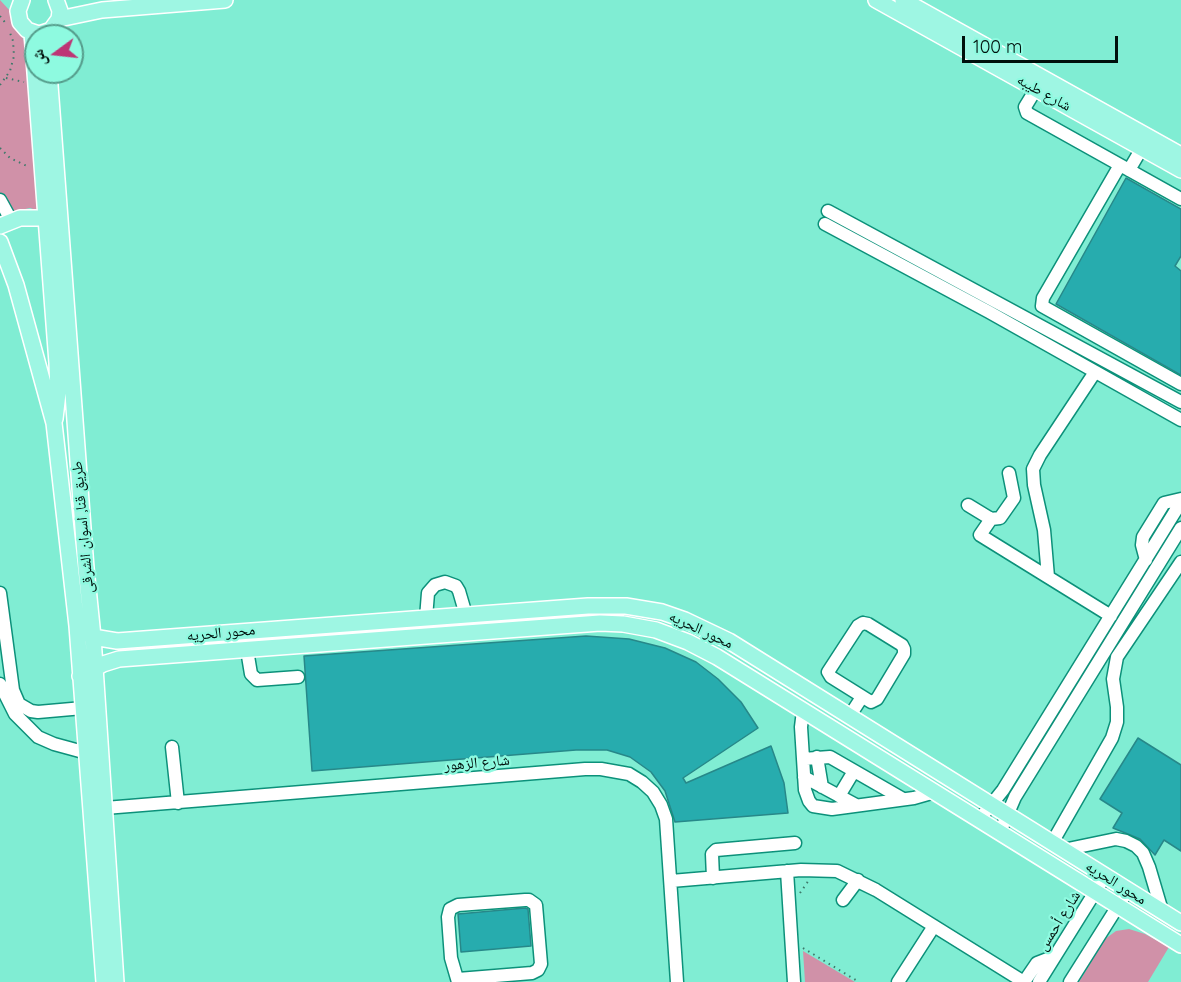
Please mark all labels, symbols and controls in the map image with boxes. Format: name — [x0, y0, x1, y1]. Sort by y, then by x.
north arrow — [24, 24, 84, 84]
scale bar — [965, 24, 1121, 62]
text: 100 m — [973, 35, 1022, 58]
text: ش — [27, 47, 50, 69]
street label: شارع طيبه — [1014, 71, 1074, 115]
street label: طريق قنا, اسوان الشرقى — [68, 460, 98, 594]
street label: محور الحريه — [666, 607, 736, 653]
street label: محور الحريه — [186, 621, 256, 645]
street label: شارع الزهور — [443, 751, 511, 775]
street label: محور الحريه — [1082, 857, 1150, 909]
street label: شارع أحمس — [1034, 888, 1084, 954]

